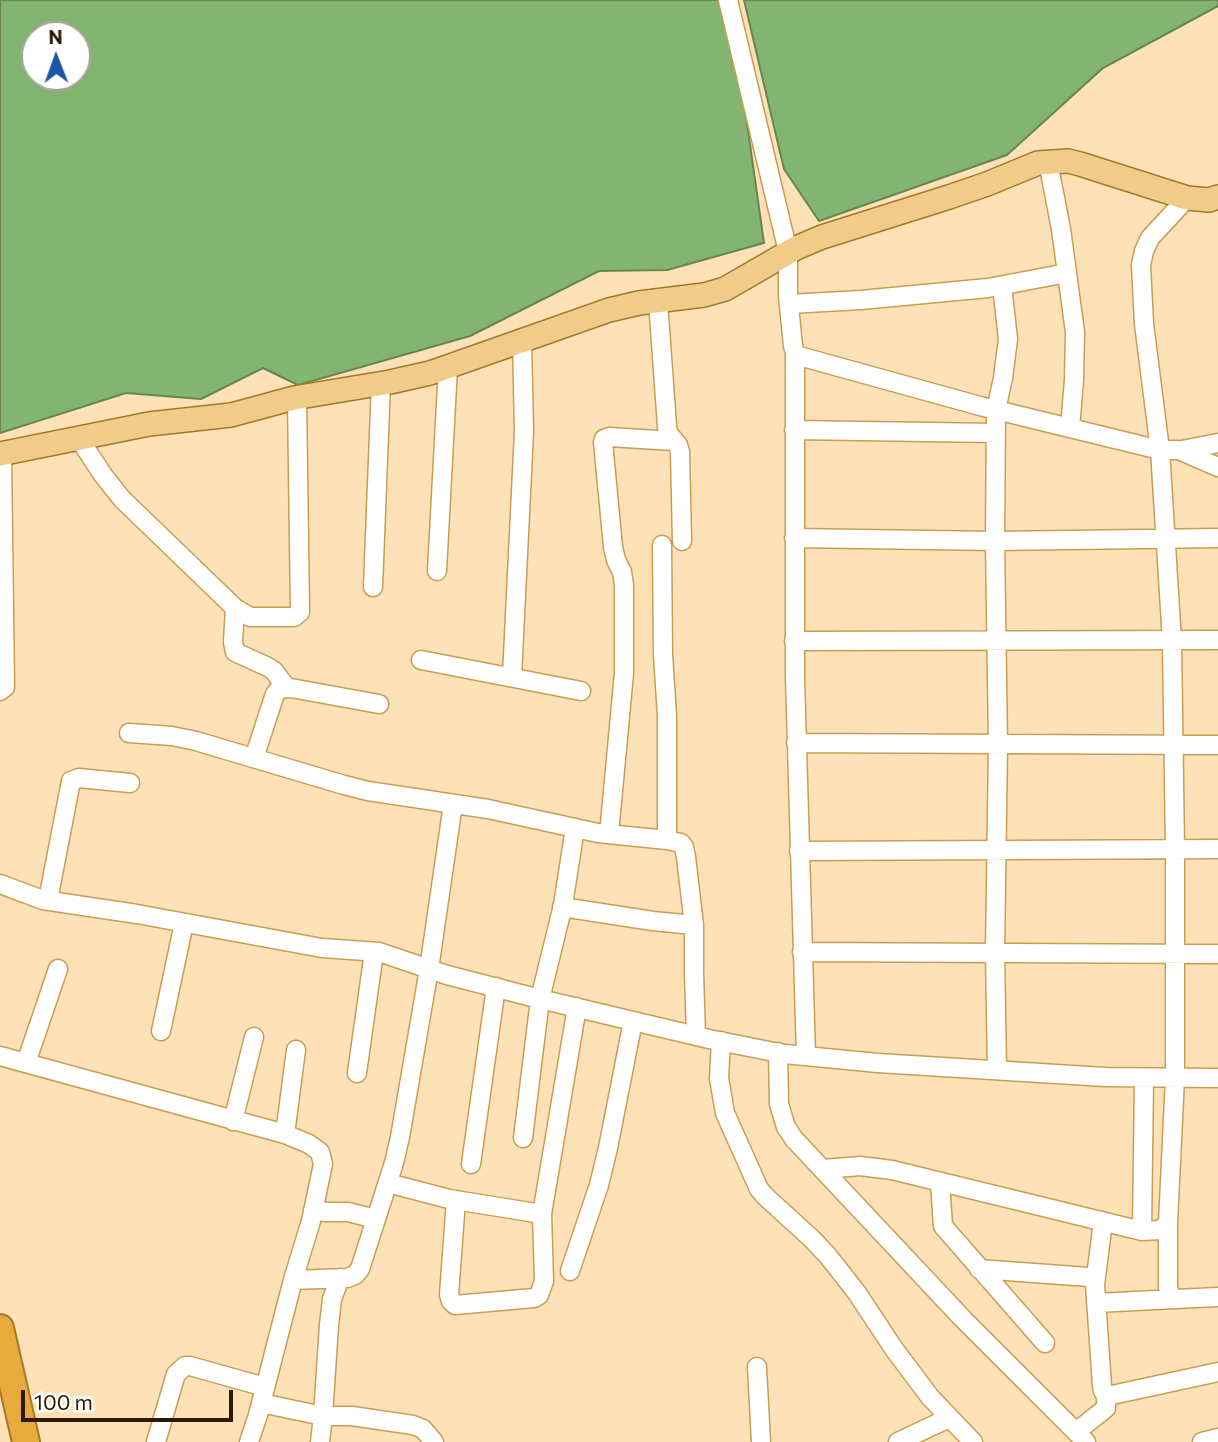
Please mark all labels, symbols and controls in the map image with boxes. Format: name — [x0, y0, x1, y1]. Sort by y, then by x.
north arrow — [21, 21, 91, 91]
text: N — [48, 25, 63, 48]
scale bar — [24, 1376, 236, 1420]
text: 100 m — [34, 1389, 93, 1414]

